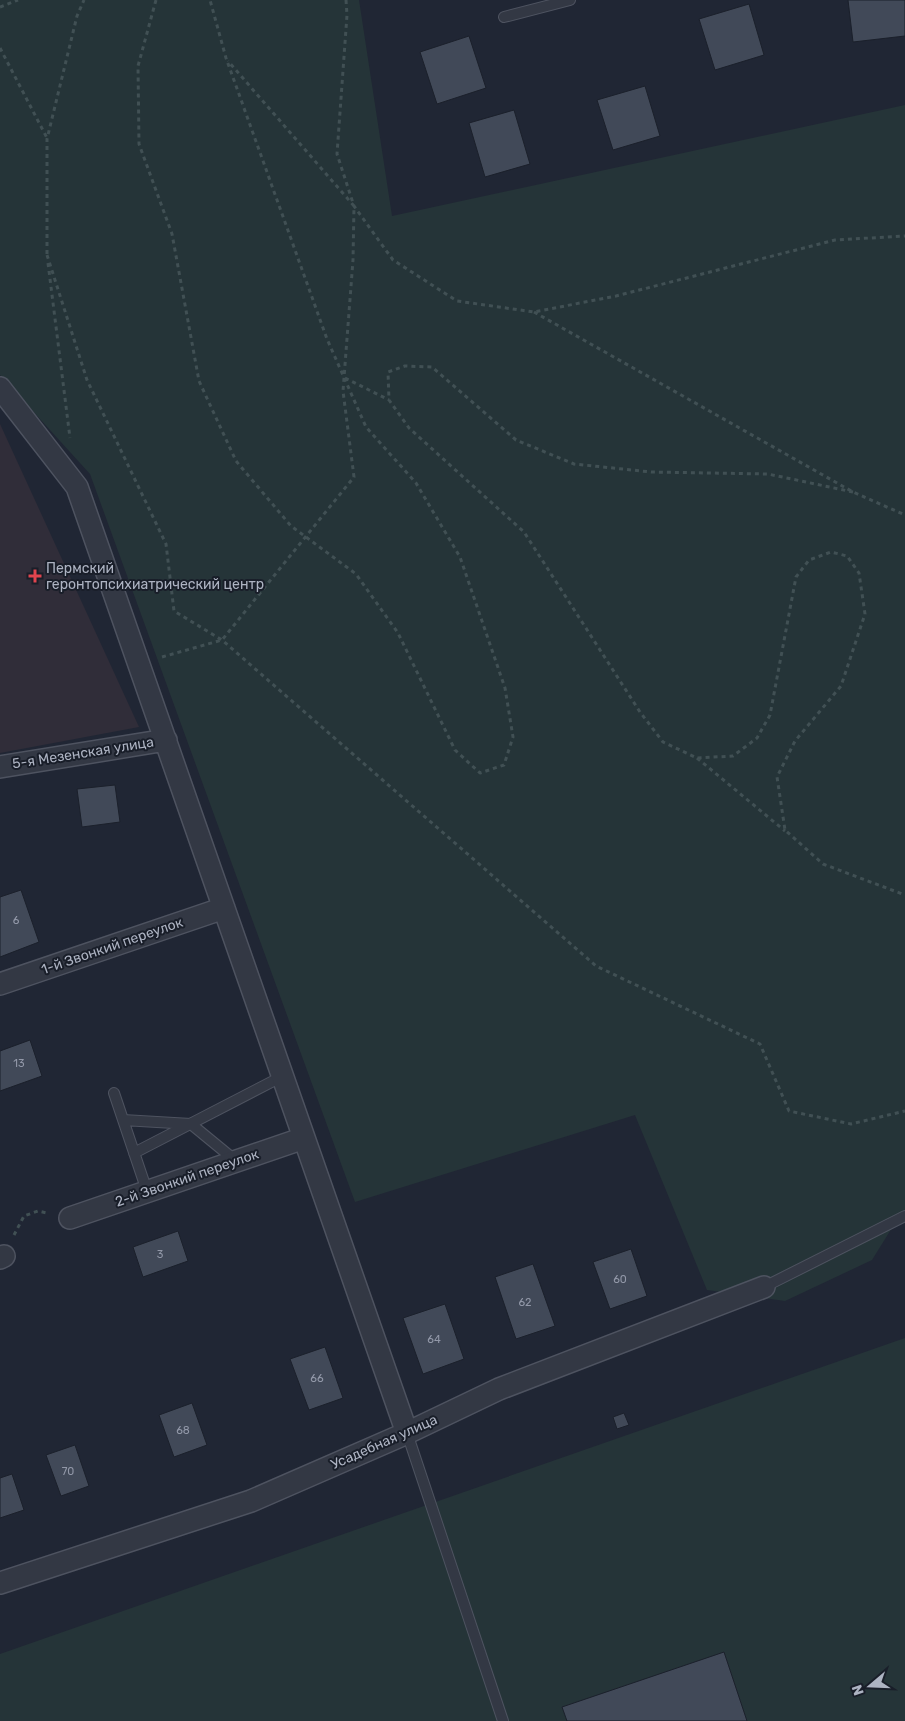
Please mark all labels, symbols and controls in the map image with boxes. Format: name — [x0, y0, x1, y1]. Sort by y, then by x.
place label: Пермский геронтопсихиатрический центр — [46, 560, 264, 593]
marker: Пермский геронтопсихиатрический центр — [28, 569, 42, 583]
street label: 5-я Мезенская улица — [11, 733, 155, 773]
house number: 6 — [13, 914, 20, 927]
street label: 1-й Звонкий переулок — [39, 914, 186, 978]
house number: 13 — [13, 1057, 25, 1070]
street label: 2-й Звонкий переулок — [113, 1145, 261, 1211]
house number: 3 — [157, 1248, 164, 1261]
house number: 60 — [613, 1273, 627, 1286]
house number: 62 — [518, 1296, 532, 1309]
house number: 64 — [427, 1333, 441, 1346]
house number: 66 — [310, 1372, 324, 1385]
street label: Усадебная улица — [328, 1411, 440, 1473]
house number: 68 — [176, 1424, 190, 1437]
house number: 70 — [62, 1465, 74, 1478]
north arrow — [845, 1661, 895, 1711]
text: N — [849, 1683, 868, 1698]

